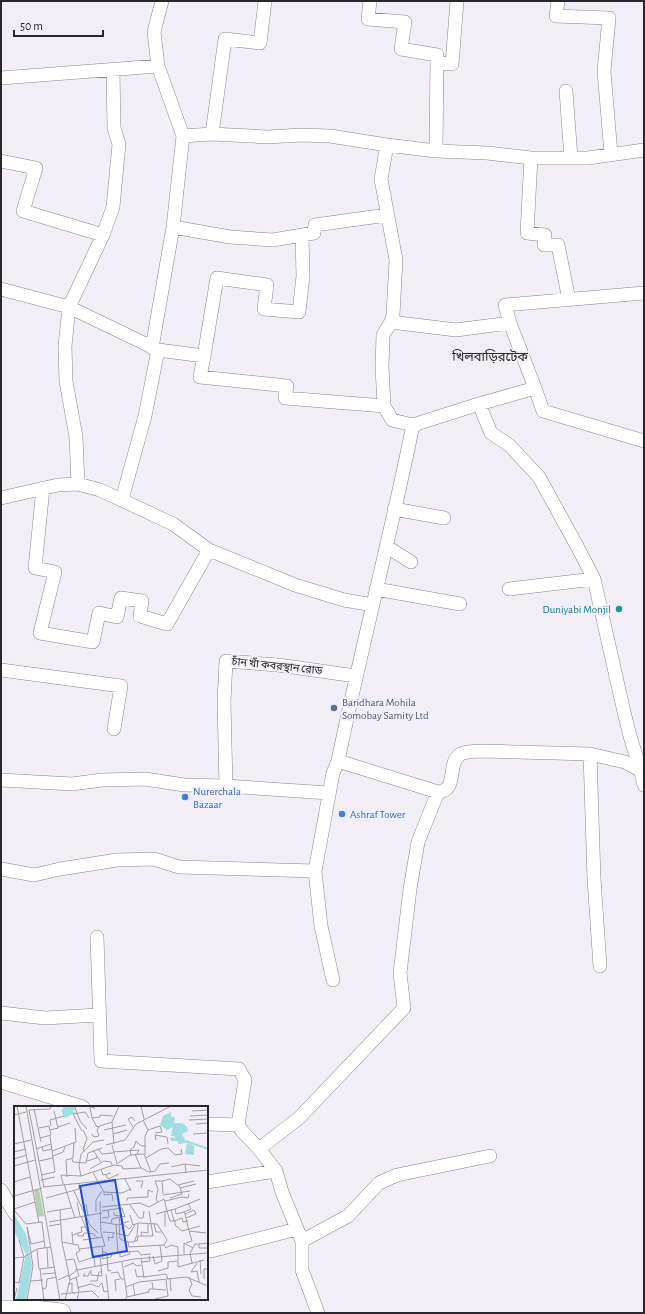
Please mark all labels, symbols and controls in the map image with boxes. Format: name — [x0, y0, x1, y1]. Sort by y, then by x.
scale bar — [14, 12, 103, 38]
text: 50 m — [20, 20, 43, 32]
district label: খিলবাড়িরটেক — [451, 349, 528, 364]
place label: Duniyabi Monjil — [543, 604, 611, 615]
marker: Duniyabi Monjil — [614, 604, 624, 614]
street label: চাঁন খাঁ কবরস্থান রোড — [230, 655, 323, 677]
place label: Baridhara Mohila Somobay Samity Ltd — [342, 697, 429, 721]
marker: Baridhara Mohila Somobay Samity Ltd — [329, 703, 339, 713]
place label: Nurerchala Bazaar — [193, 786, 241, 810]
marker: Nurerchala Bazaar — [180, 792, 190, 802]
marker: Ashraf Tower — [337, 809, 347, 819]
place label: Ashraf Tower — [350, 809, 406, 820]
inset map — [14, 1106, 208, 1300]

